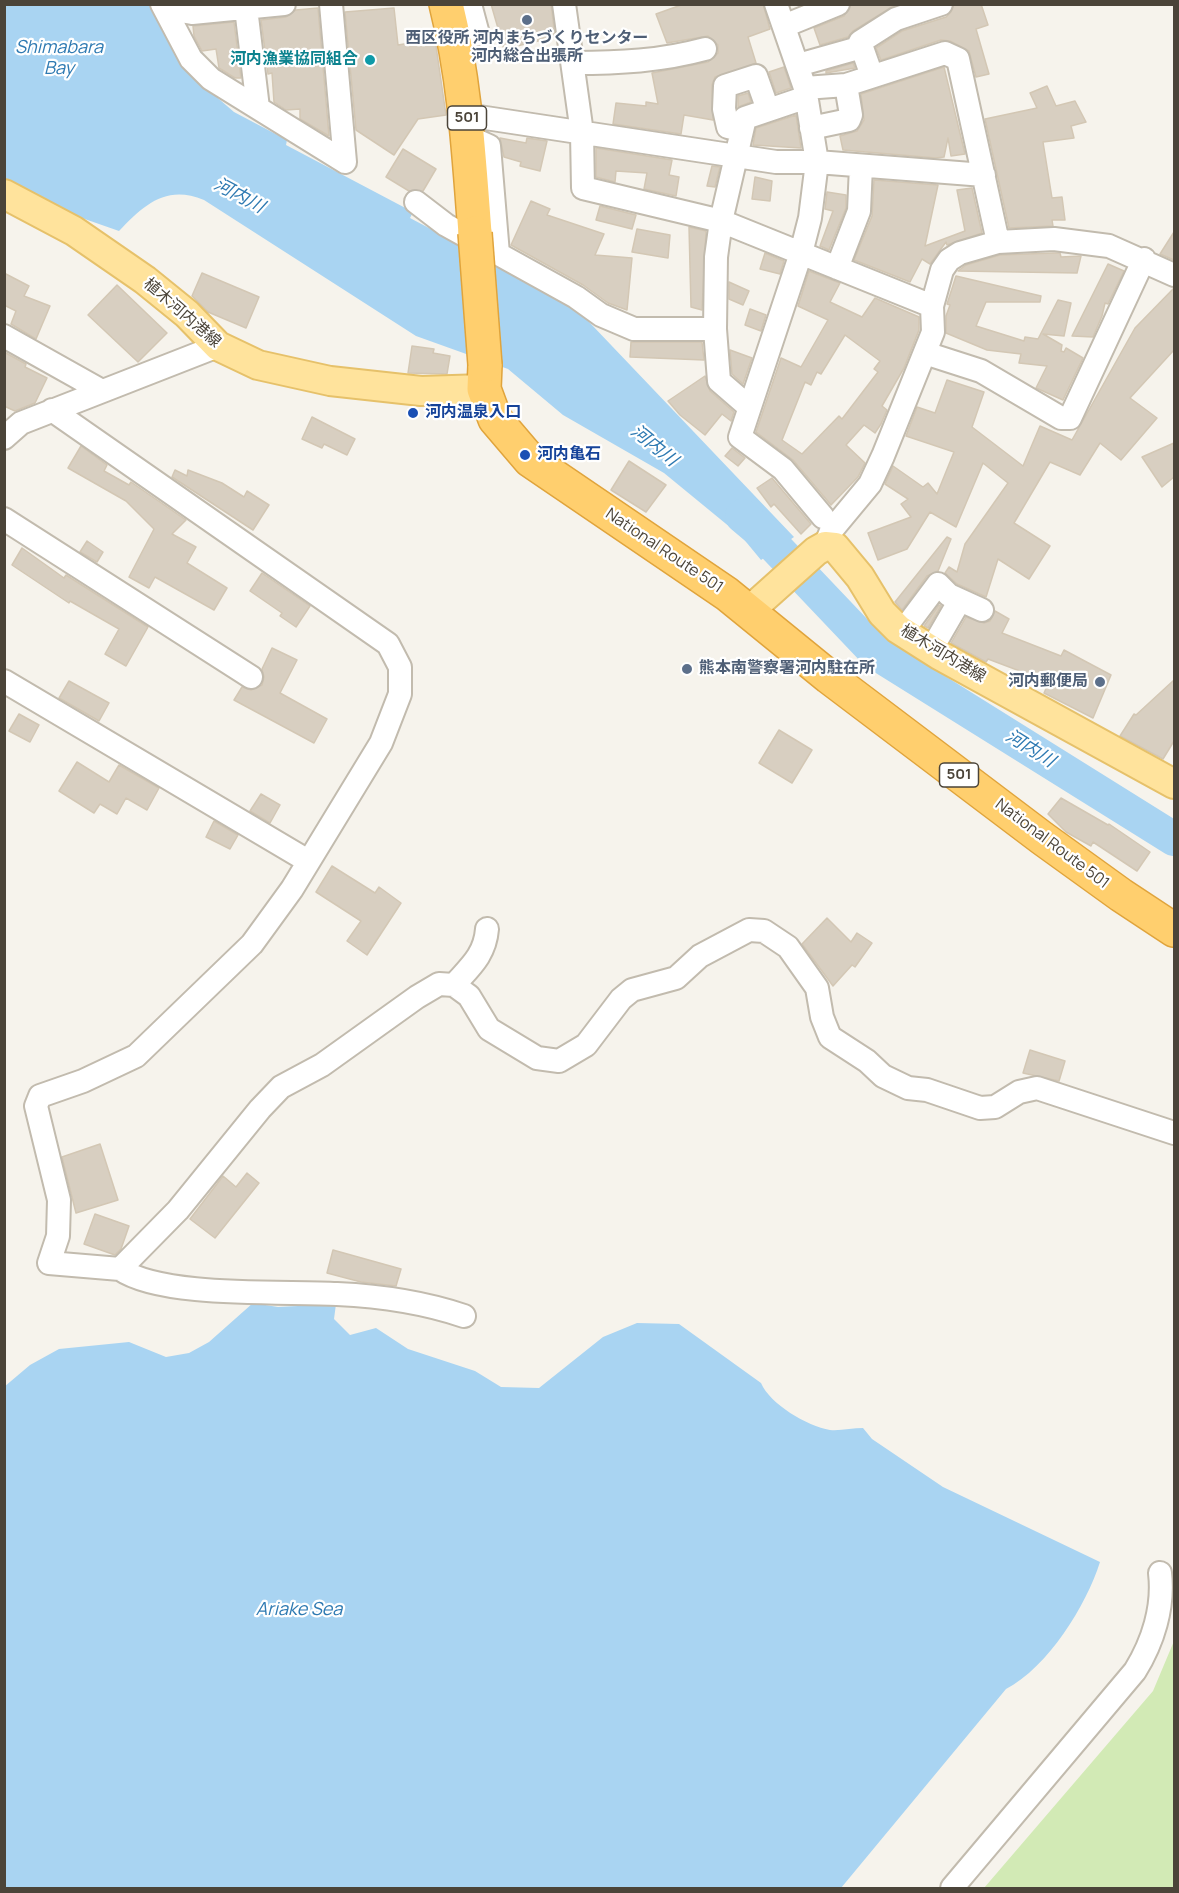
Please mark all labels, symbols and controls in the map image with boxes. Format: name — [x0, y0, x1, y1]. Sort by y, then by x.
marker: 西区役所 河内まちづくりセンター 河内総合出張所 — [520, 13, 534, 27]
place label: 西区役所 河内まちづくりセンター 河内総合出張所 — [405, 29, 649, 67]
water label: Shimabara Bay — [15, 37, 103, 80]
place label: 河内漁業協同組合 — [230, 50, 358, 70]
marker: 河内漁業協同組合 — [363, 53, 377, 67]
road number: 501 — [448, 106, 486, 130]
water label: 河内川 — [210, 174, 268, 218]
street label: 植木河内港線 — [139, 274, 225, 352]
place label: 河内温泉入口 — [425, 403, 521, 423]
marker: 河内温泉入口 — [406, 406, 420, 420]
water label: 河内川 — [626, 421, 682, 471]
place label: 河内亀石 — [537, 445, 601, 465]
marker: 河内亀石 — [518, 448, 532, 462]
street label: National Route 501 — [602, 505, 726, 597]
street label: 植木河内港線 — [897, 621, 989, 687]
place label: 熊本南警察署河内駐在所 — [699, 659, 875, 679]
marker: 熊本南警察署河内駐在所 — [680, 662, 694, 676]
place label: 河内郵便局 — [1008, 672, 1088, 692]
marker: 河内郵便局 — [1093, 675, 1107, 689]
water label: 河内川 — [1001, 726, 1059, 772]
road number: 501 — [940, 763, 978, 787]
street label: National Route 501 — [991, 795, 1113, 893]
water label: Ariake Sea — [256, 1599, 342, 1621]

